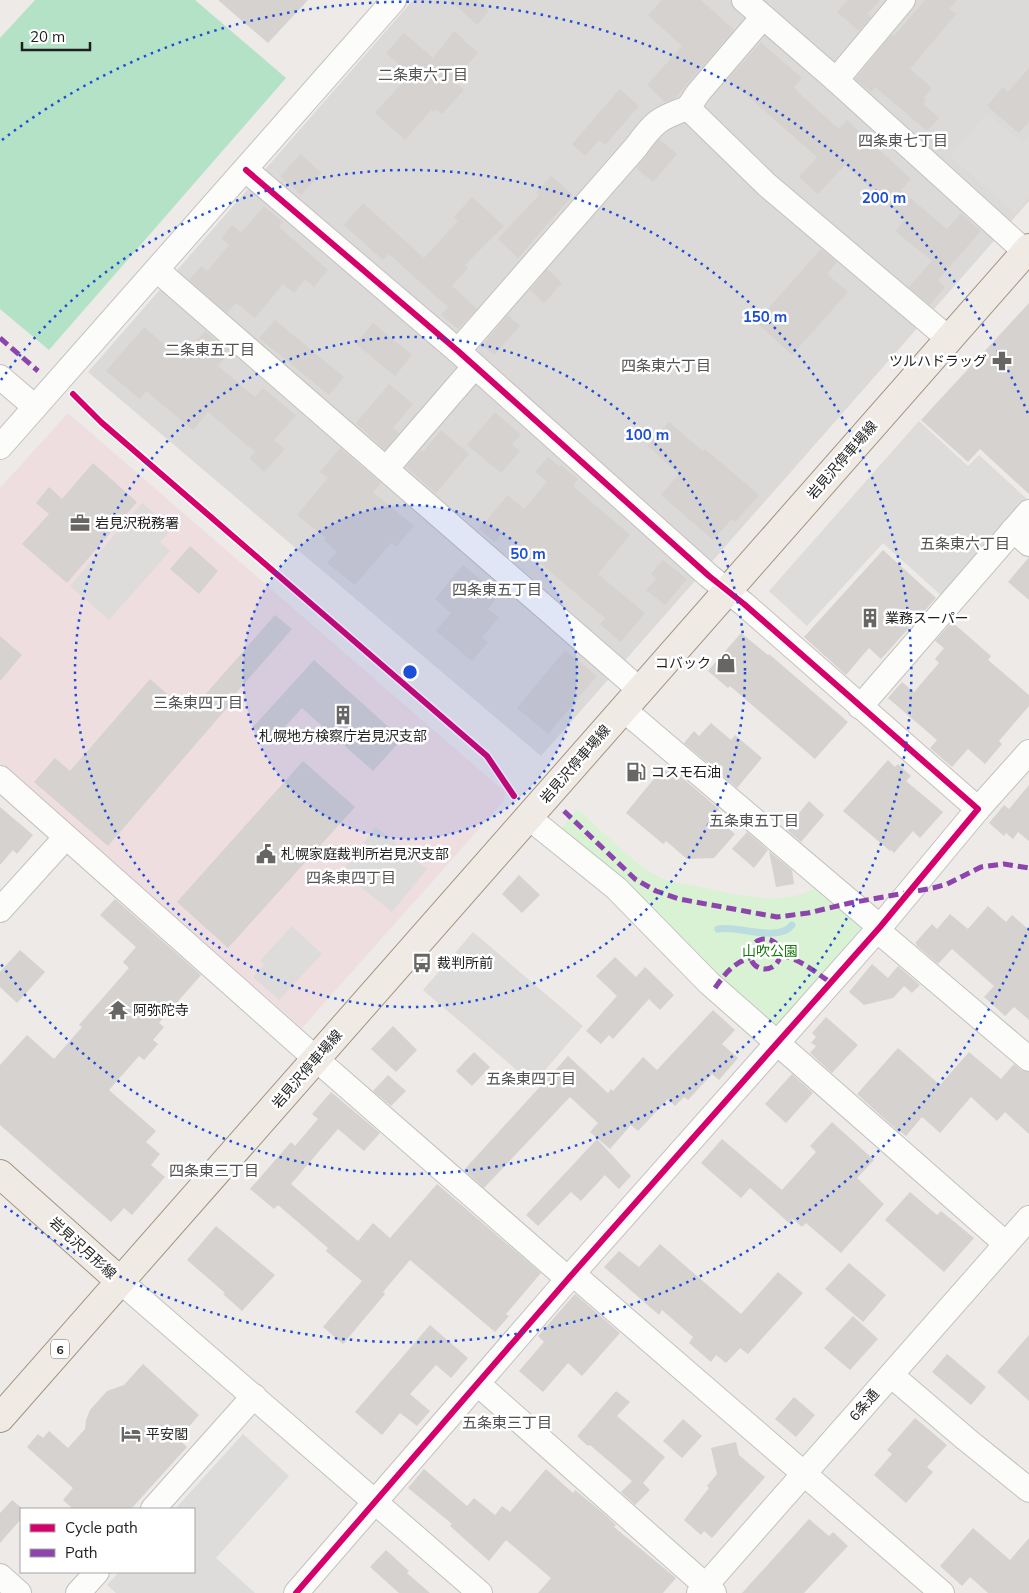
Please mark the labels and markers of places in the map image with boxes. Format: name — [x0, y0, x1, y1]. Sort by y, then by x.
pharmacy icon: ツルハドラッグ — [991, 350, 1013, 372]
place label: ツルハドラッグ — [889, 352, 987, 370]
office icon: 岩見沢税務署 — [69, 512, 91, 534]
place label: 岩見沢税務署 — [95, 514, 179, 532]
building icon: 業務スーパー — [859, 607, 881, 629]
place label: 業務スーパー — [885, 609, 969, 627]
shop icon: コバック — [715, 652, 737, 674]
place label: コバック — [655, 654, 711, 672]
centre of rings — [401, 663, 419, 681]
building icon: 札幌地方検察庁岩見沢支部 — [332, 704, 354, 726]
place label: 札幌地方検察庁岩見沢支部 — [259, 727, 427, 745]
fuel station icon: コスモ石油 — [625, 761, 647, 783]
place label: コスモ石油 — [651, 763, 721, 781]
public building icon: 札幌家庭裁判所岩見沢支部 — [255, 843, 277, 865]
place label: 札幌家庭裁判所岩見沢支部 — [281, 845, 449, 863]
bus stop icon: 裁判所前 — [411, 952, 433, 974]
place label: 裁判所前 — [437, 954, 493, 972]
temple icon: 阿弥陀寺 — [107, 999, 129, 1021]
place label: 阿弥陀寺 — [133, 1001, 189, 1019]
hotel icon: 平安閣 — [120, 1423, 142, 1445]
place label: 平安閣 — [146, 1425, 188, 1443]

